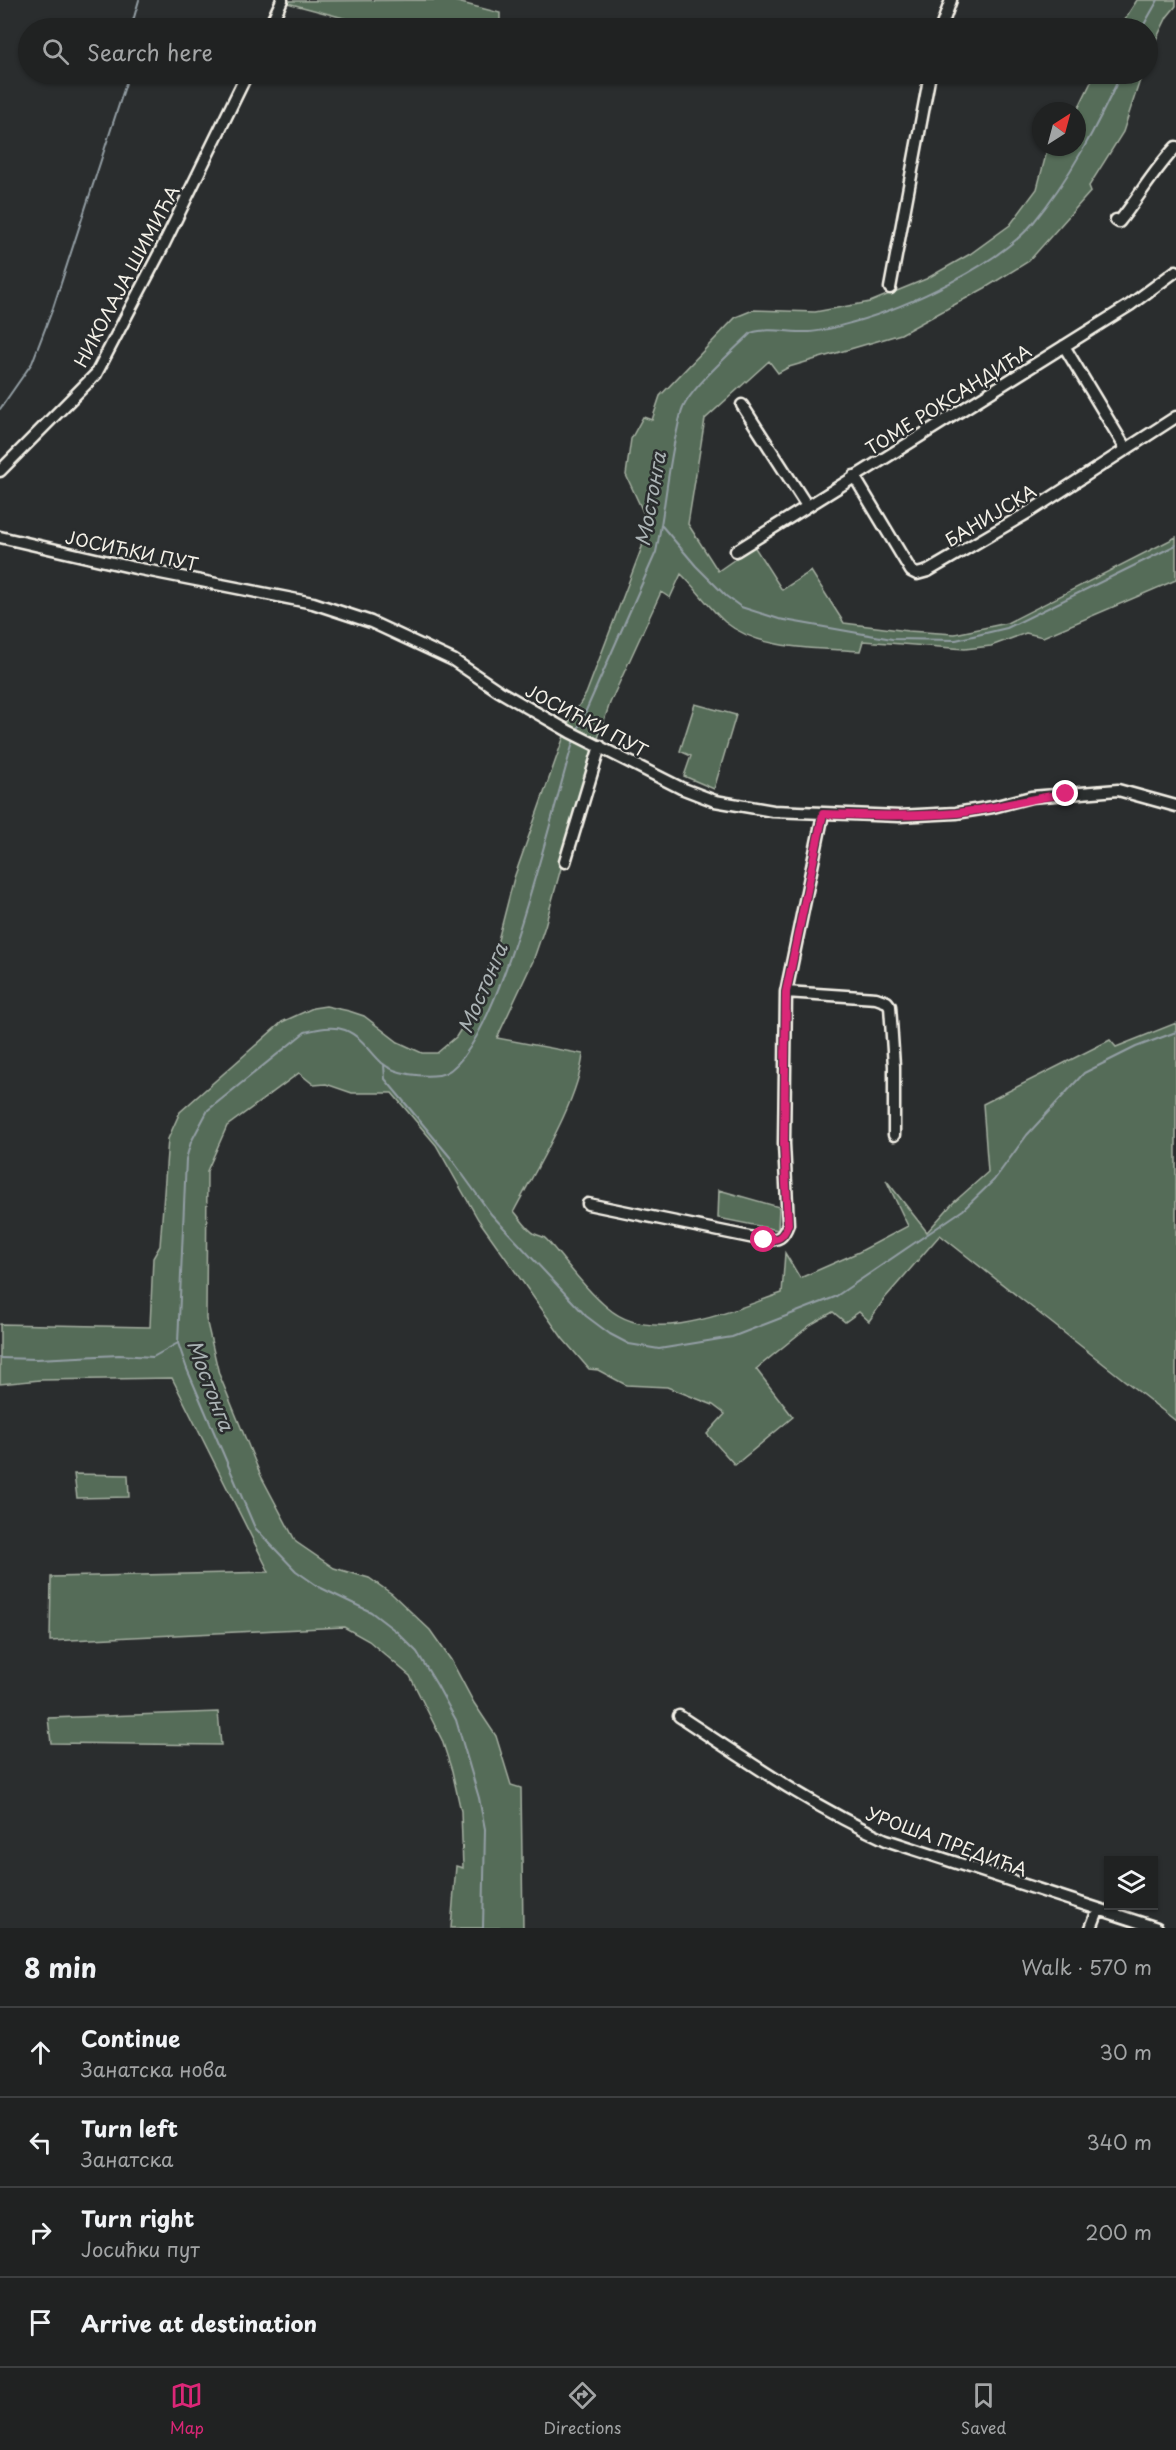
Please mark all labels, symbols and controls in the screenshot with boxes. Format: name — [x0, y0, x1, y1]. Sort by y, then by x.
search box — [18, 18, 1158, 84]
icon: search — [39, 35, 72, 68]
text: Search here — [87, 35, 213, 68]
north arrow — [1032, 102, 1086, 156]
street label: НИКОЛАЈА ШИМИЋА — [67, 180, 186, 372]
street label: ТОМЕ РОКСАНДИЋА — [860, 337, 1036, 461]
water label: Мостонга — [627, 449, 673, 549]
street label: БАНИЈСКА — [939, 477, 1041, 553]
street label: ЈОСИЋКИ ПУТ — [63, 523, 202, 577]
street label: ЈОСИЋКИ ПУТ — [521, 676, 654, 764]
route end — [1052, 780, 1078, 806]
water label: Мостонга — [450, 938, 515, 1038]
route start — [750, 1226, 776, 1252]
water label: Мостонга — [180, 1335, 242, 1435]
street label: УРОША ПРЕДИЋА — [863, 1799, 1032, 1883]
map controls — [1104, 1856, 1158, 1910]
button: layers — [1104, 1856, 1158, 1910]
text: 8 min — [24, 1948, 97, 1987]
text: Walk · 570 m — [1021, 1952, 1152, 1982]
text: Continue — [81, 2021, 180, 2054]
icon: ahead — [24, 2036, 57, 2069]
text: 30 m — [1099, 2037, 1152, 2067]
text: Занатска нова — [81, 2054, 227, 2084]
text: Turn left — [81, 2111, 178, 2144]
icon: left — [24, 2126, 57, 2159]
text: 340 m — [1087, 2127, 1152, 2157]
text: Занатска — [81, 2144, 174, 2174]
text: Turn right — [81, 2201, 194, 2234]
icon: right — [24, 2216, 57, 2249]
text: 200 m — [1085, 2217, 1152, 2247]
text: Јосићки пут — [81, 2234, 200, 2264]
icon: arrive — [24, 2306, 57, 2339]
text: Arrive at destination — [81, 2306, 317, 2339]
tab: Map — [170, 2379, 204, 2439]
tab: Directions — [543, 2379, 621, 2439]
tab: Saved — [961, 2379, 1006, 2439]

